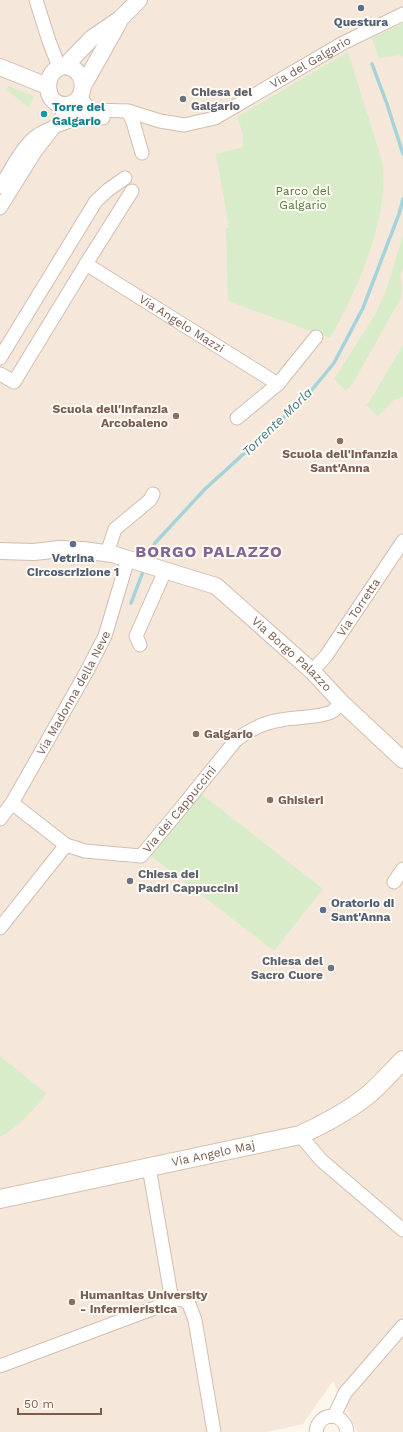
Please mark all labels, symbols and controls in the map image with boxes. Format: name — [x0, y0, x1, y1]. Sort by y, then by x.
marker: Questura — [356, 3, 366, 13]
place label: Questura — [334, 15, 388, 29]
street label: Via del Galgario — [268, 33, 353, 91]
place label: Chiesa del Galgario — [191, 85, 252, 113]
marker: Chiesa del Galgario — [178, 94, 188, 104]
place label: Torre del Galgario — [52, 100, 105, 128]
marker: Torre del Galgario — [39, 109, 49, 119]
park label: Parco del Galgario — [276, 184, 331, 212]
street label: Via Angelo Mazzi — [136, 292, 227, 356]
water label: Torrente Morla — [239, 385, 315, 459]
place label: Scuola dell'Infanzia Arcobaleno — [53, 402, 168, 430]
marker: Scuola dell'Infanzia Arcobaleno — [171, 411, 181, 421]
marker: Scuola dell'Infanzia Sant'Anna — [335, 436, 345, 446]
place label: Scuola dell'Infanzia Sant'Anna — [282, 447, 398, 475]
marker: Vetrina Circoscrizione 1 — [68, 539, 78, 549]
district label: BORGO PALAZZO — [135, 542, 283, 561]
place label: Vetrina Circoscrizione 1 — [27, 551, 119, 579]
street label: Via Torretta — [334, 576, 383, 639]
street label: Via Borgo Palazzo — [249, 614, 334, 694]
street label: Via Madonna della Neve — [34, 629, 113, 758]
place label: Galgario — [204, 727, 253, 741]
marker: Galgario — [191, 729, 201, 739]
street label: Via dei Cappuccini — [140, 763, 219, 856]
place label: Ghisleri — [278, 793, 324, 807]
marker: Ghisleri — [265, 795, 275, 805]
place label: Chiesa dei Padri Cappuccini — [138, 867, 238, 895]
marker: Chiesa dei Padri Cappuccini — [125, 876, 135, 886]
place label: Oratorio di Sant'Anna — [331, 896, 394, 924]
marker: Oratorio di Sant'Anna — [318, 905, 328, 915]
place label: Chiesa del Sacro Cuore — [251, 954, 323, 982]
marker: Chiesa del Sacro Cuore — [326, 963, 336, 973]
street label: Via Angelo Maj — [170, 1138, 256, 1169]
place label: Humanitas University - Infermieristica — [80, 1288, 208, 1316]
marker: Humanitas University - Infermieristica — [67, 1297, 77, 1307]
scale bar — [18, 1390, 101, 1416]
text: 50 m — [24, 1397, 54, 1411]

